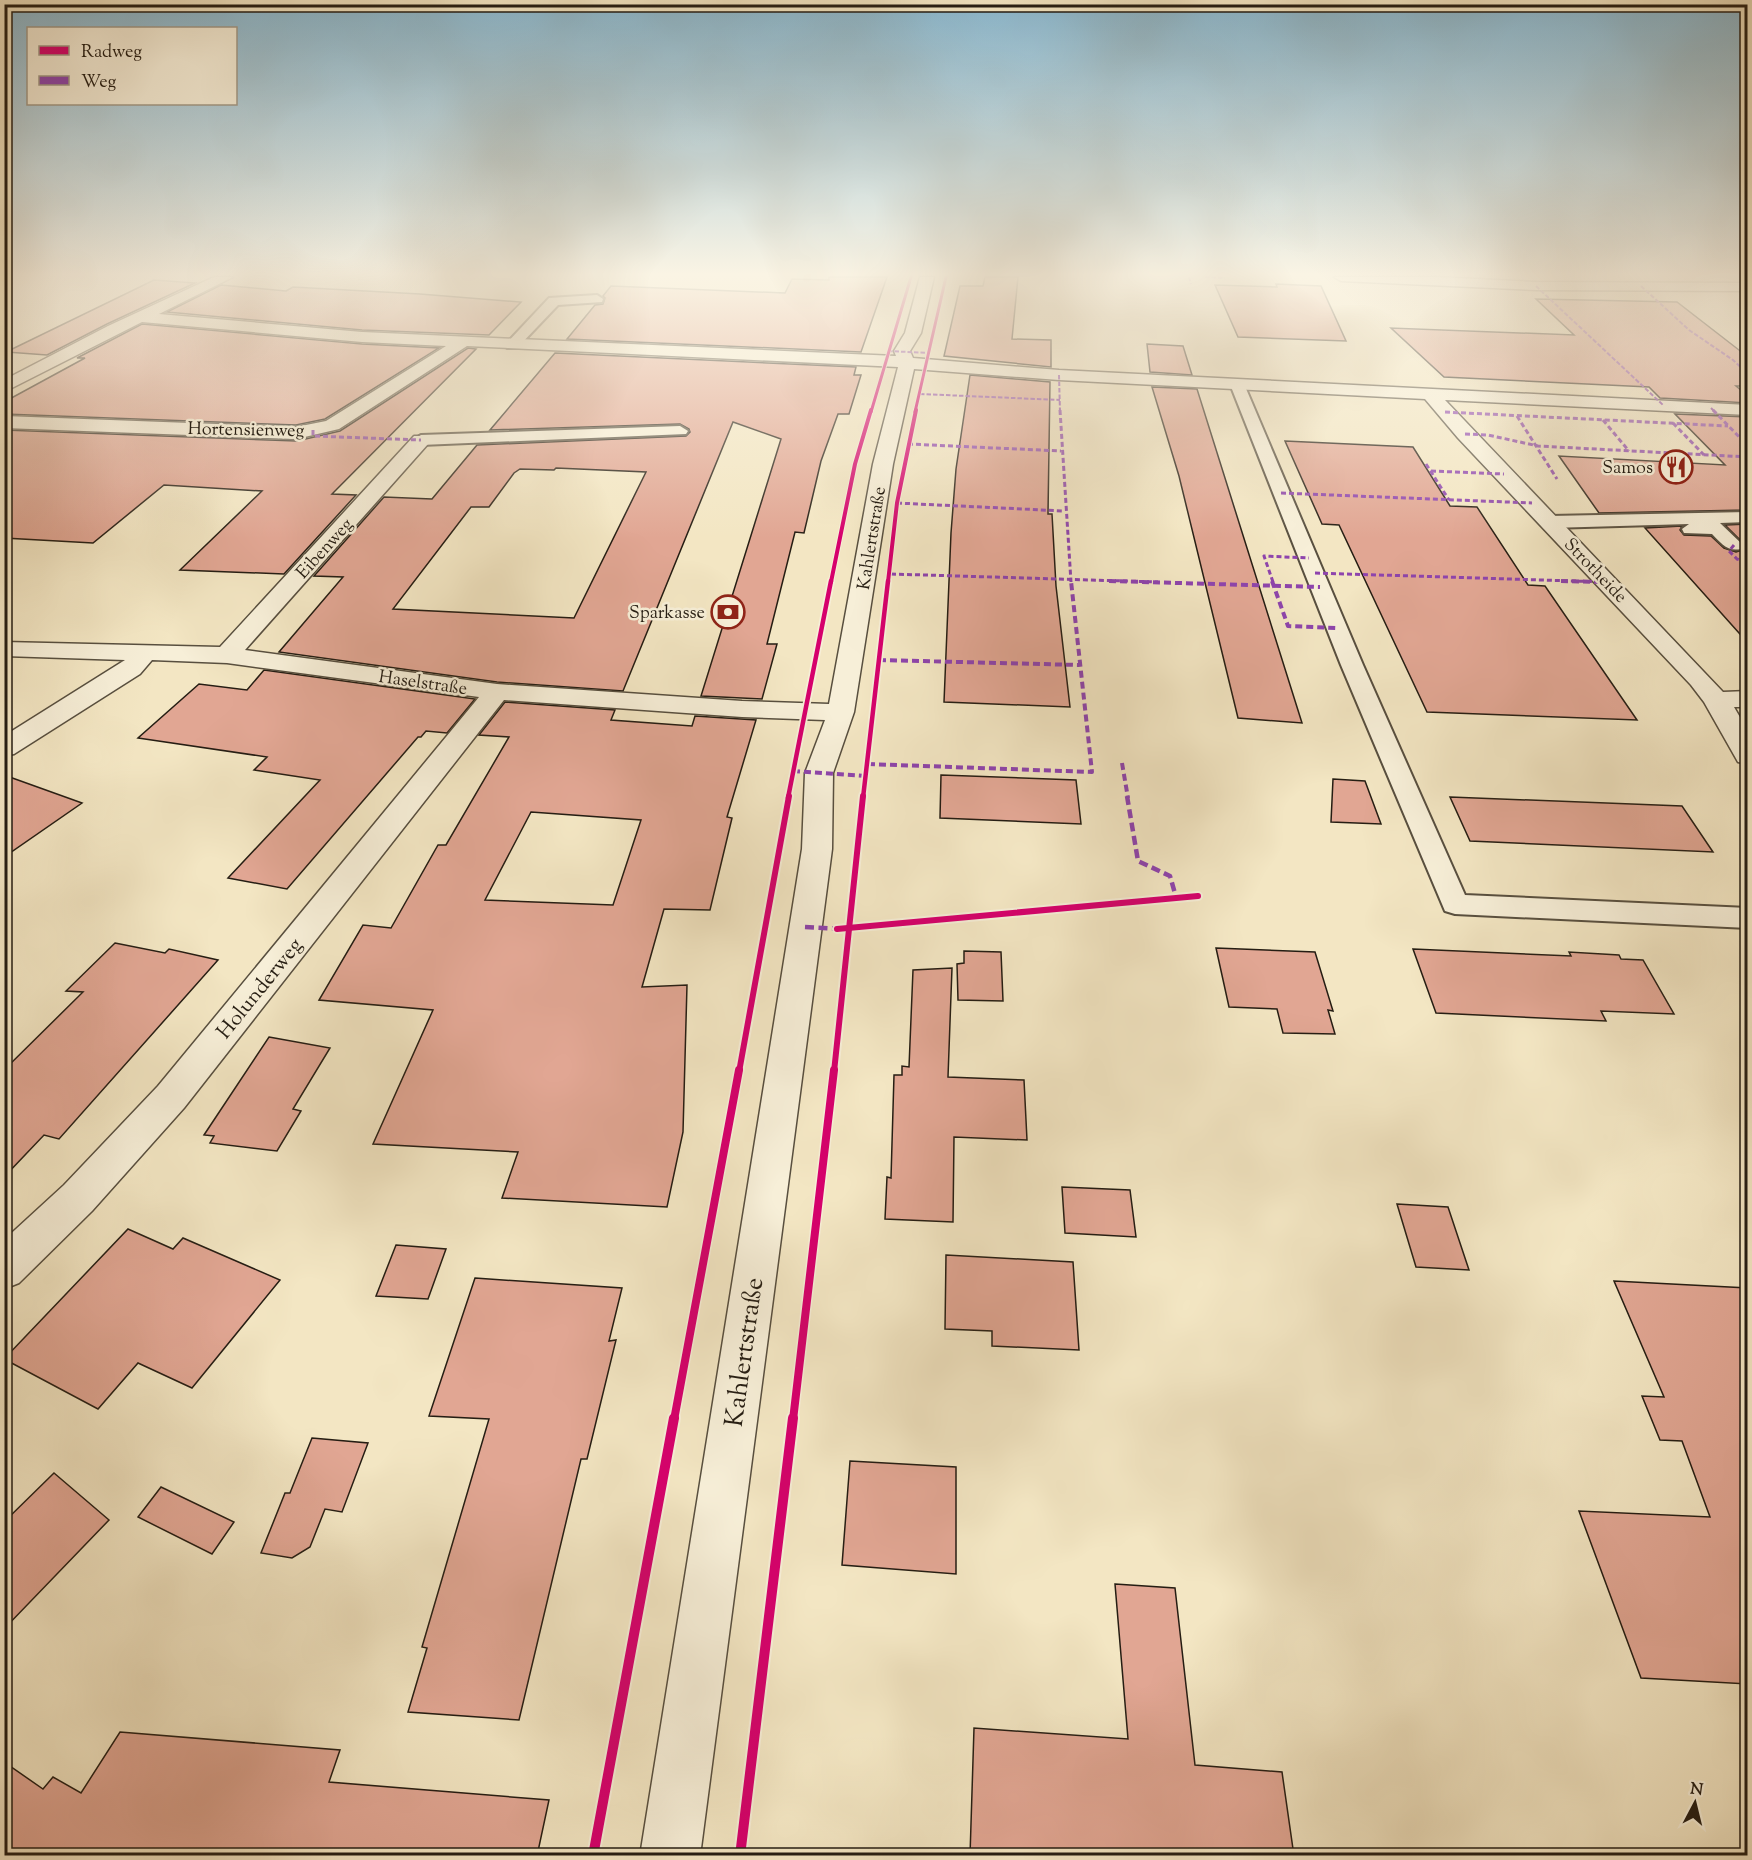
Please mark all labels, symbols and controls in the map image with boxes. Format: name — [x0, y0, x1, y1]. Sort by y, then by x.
legend — [27, 27, 237, 105]
text: Radweg — [81, 40, 142, 66]
text: Weg — [81, 70, 117, 96]
street label: Hortensienweg — [187, 417, 305, 445]
restaurant icon: Samos — [1658, 449, 1694, 485]
place label: Samos — [1602, 456, 1653, 482]
street label: Kahlertstraße — [852, 485, 894, 592]
street label: Eibenweg — [291, 513, 360, 586]
street label: Strotheide — [1557, 533, 1632, 610]
bank icon: Sparkasse — [710, 594, 746, 630]
place label: Sparkasse — [629, 601, 705, 627]
street label: Haselstraße — [377, 665, 469, 703]
street label: Holunderweg — [210, 932, 311, 1046]
street label: Kahlertstraße — [717, 1275, 774, 1429]
north arrow — [1665, 1773, 1725, 1833]
text: N — [1689, 1778, 1704, 1803]

